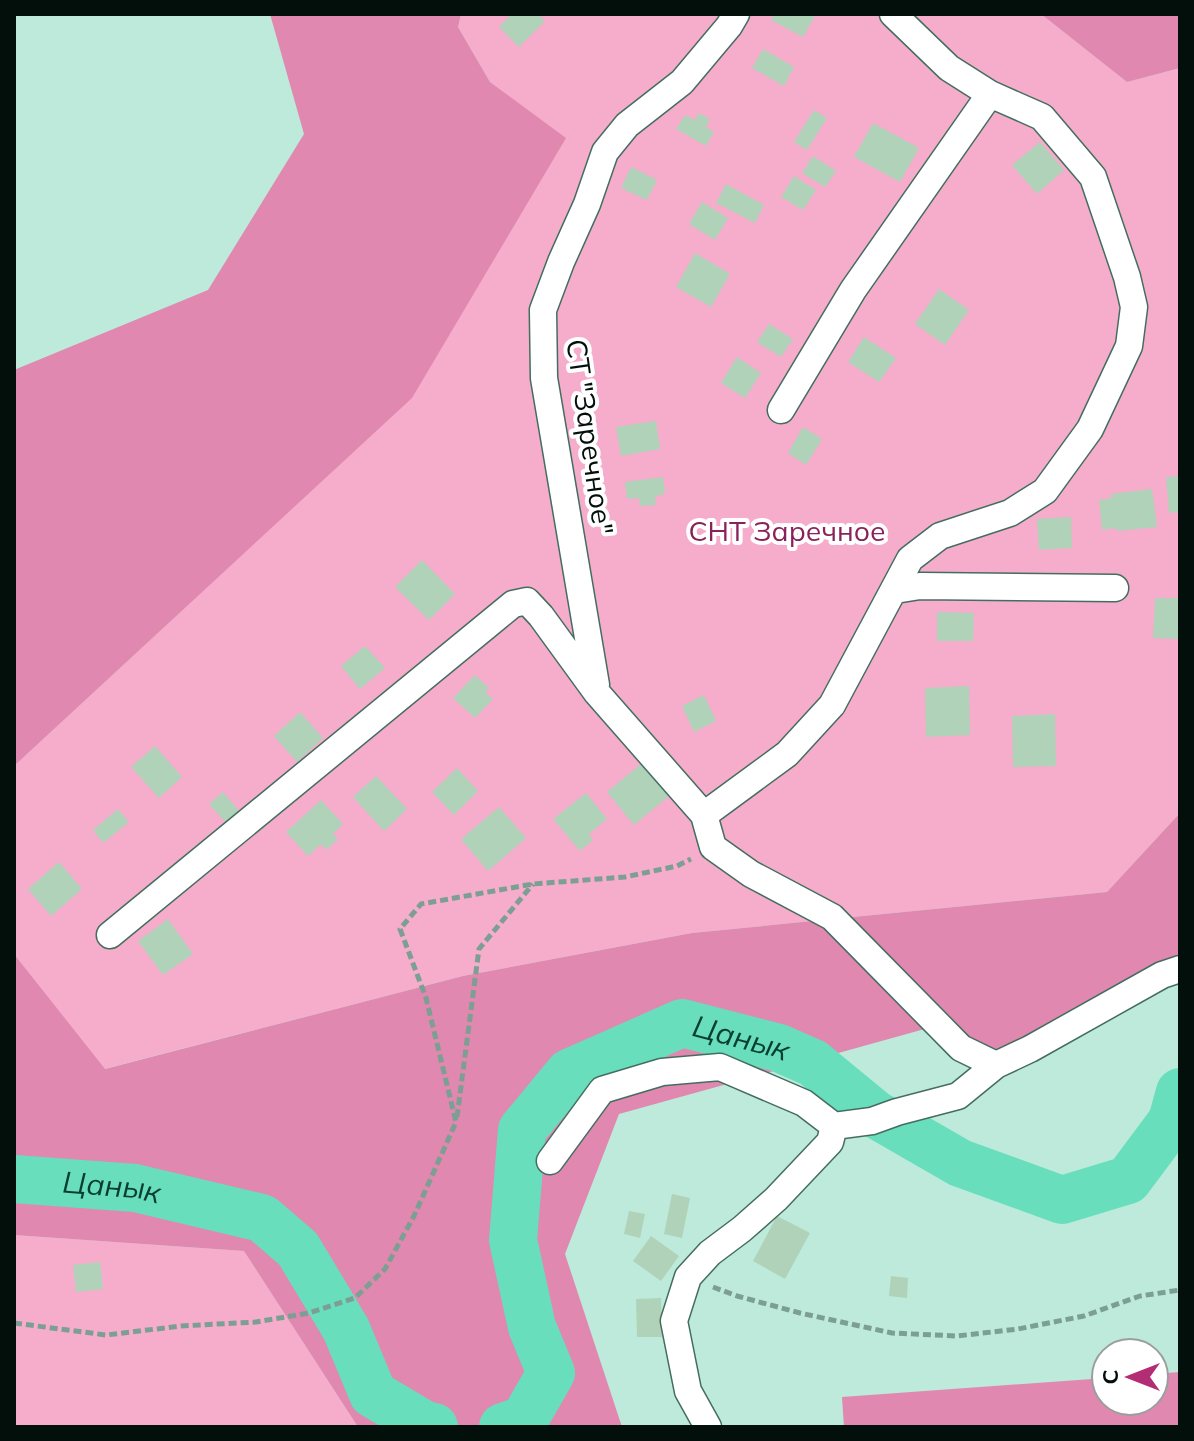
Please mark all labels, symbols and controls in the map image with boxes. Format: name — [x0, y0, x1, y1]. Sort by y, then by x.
street label: СТ "Заречное" — [559, 337, 622, 537]
park label: СНТ Заречное — [688, 513, 886, 548]
water label: Цанык — [689, 1007, 797, 1069]
water label: Цанык — [61, 1163, 166, 1212]
north arrow — [1090, 1337, 1170, 1417]
text: С — [1096, 1369, 1124, 1385]

